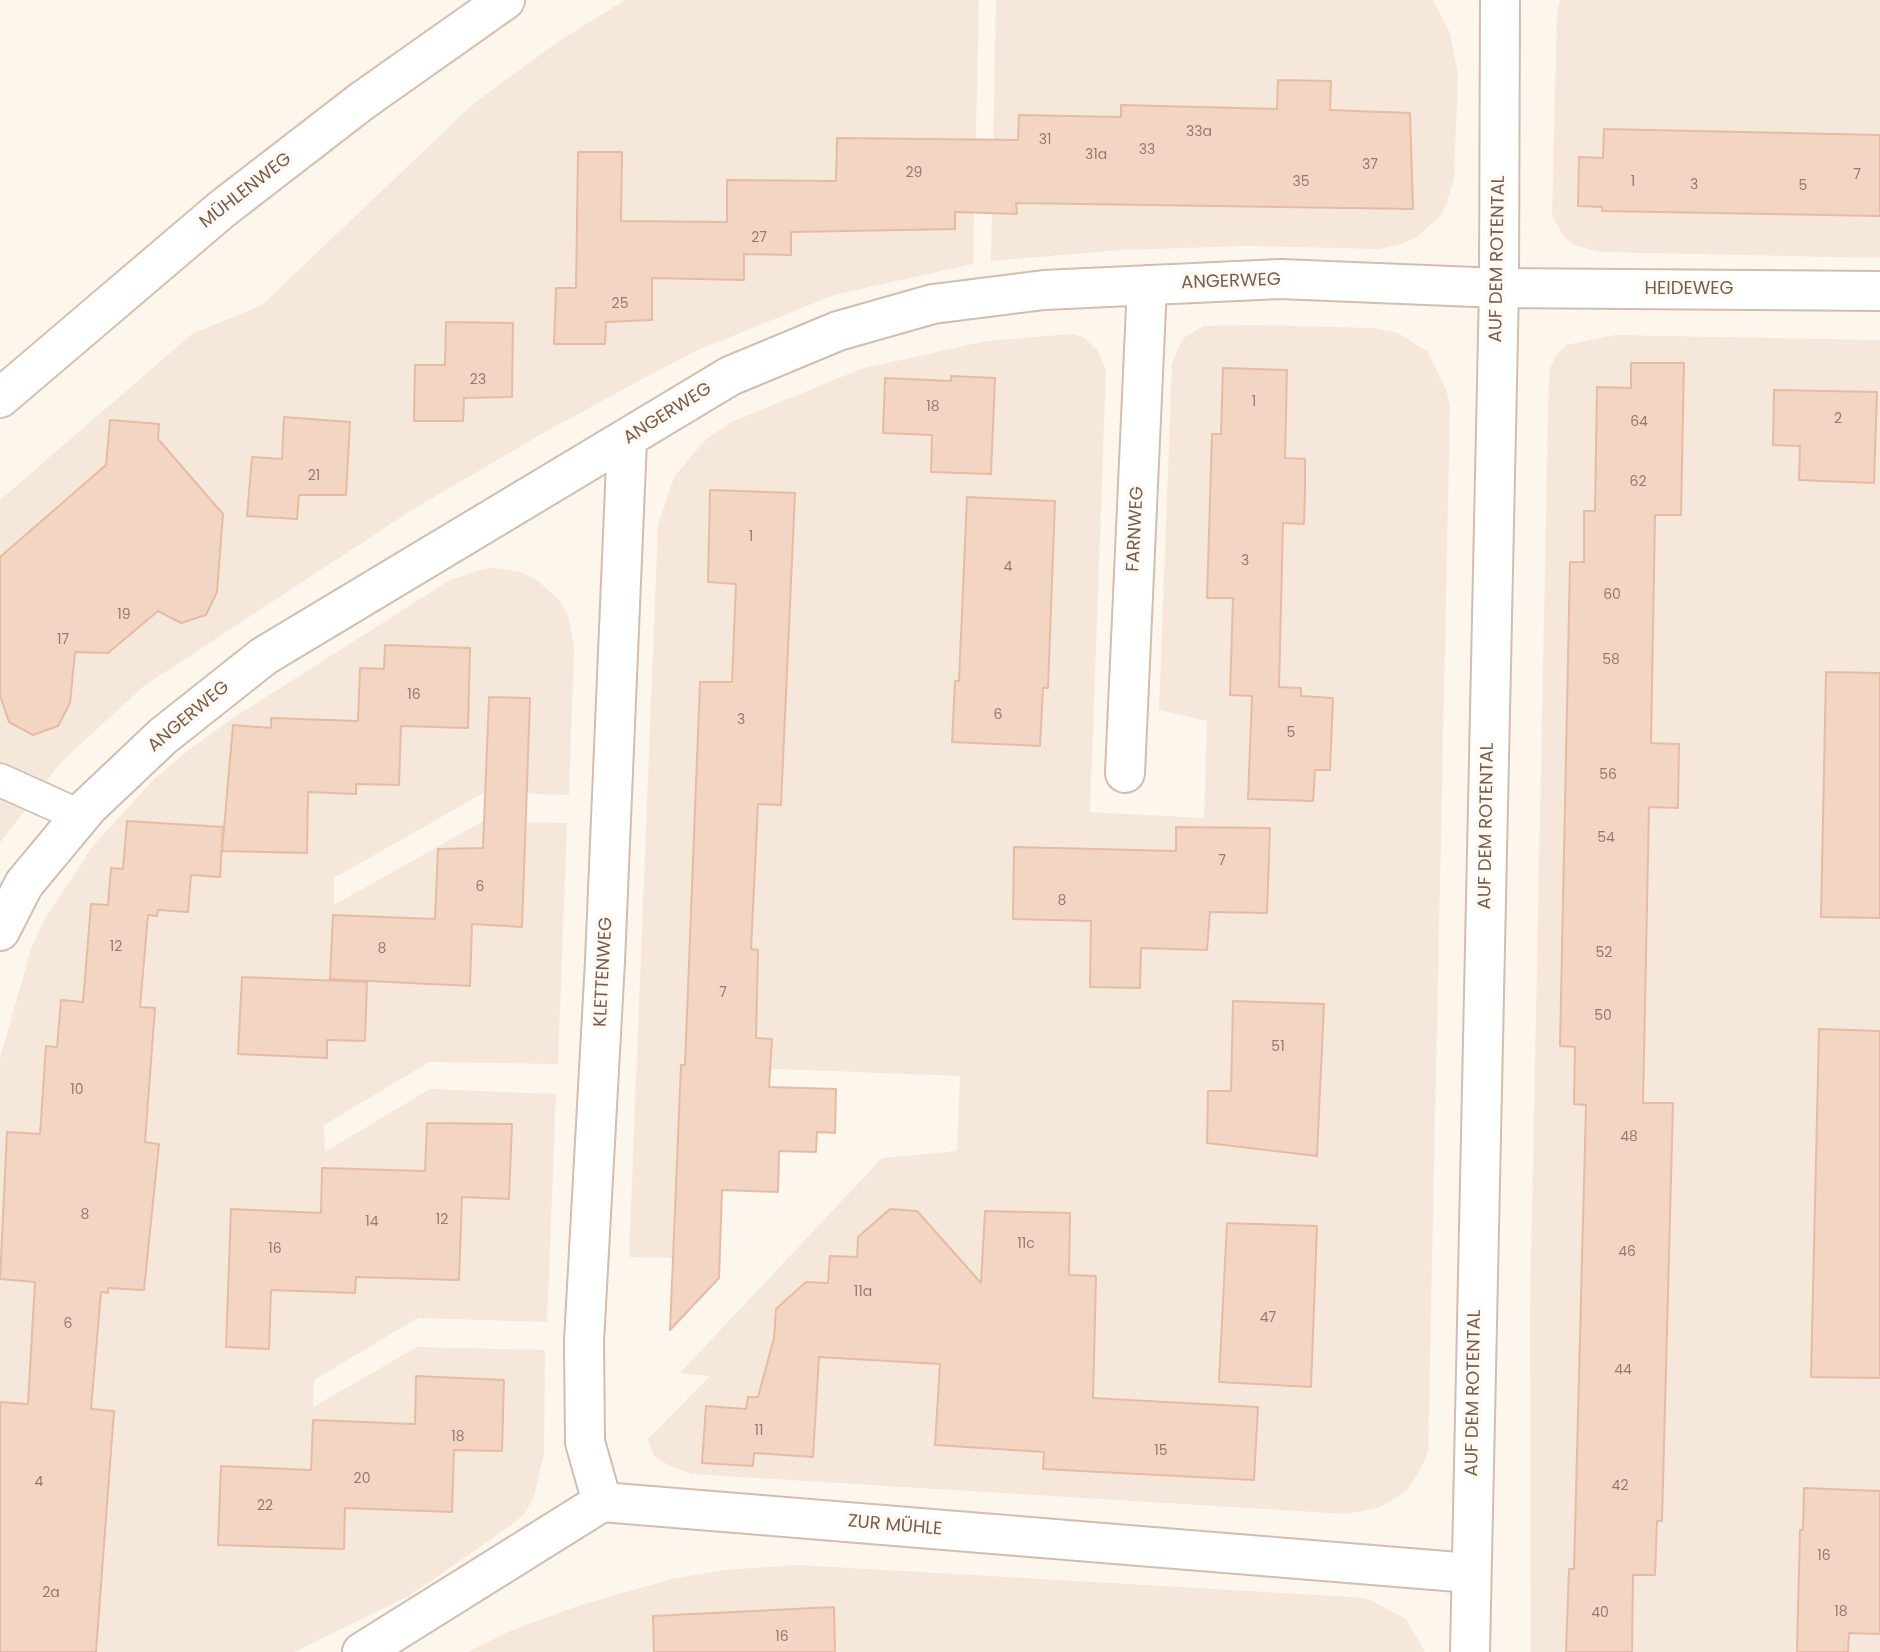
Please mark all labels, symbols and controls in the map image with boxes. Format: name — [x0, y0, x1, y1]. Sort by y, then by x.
house number: 33a — [1186, 124, 1212, 140]
house number: 31 — [1039, 132, 1051, 148]
house number: 33 — [1139, 142, 1155, 158]
house number: 31a — [1085, 147, 1107, 163]
street label: MÜHLENWEG — [196, 148, 296, 234]
house number: 37 — [1362, 157, 1378, 173]
house number: 29 — [906, 165, 922, 181]
house number: 7 — [1853, 167, 1861, 183]
house number: 35 — [1292, 174, 1310, 190]
house number: 1 — [1631, 174, 1635, 190]
street label: AUF DEM ROTENTAL — [1486, 175, 1510, 343]
house number: 3 — [1690, 177, 1698, 193]
house number: 5 — [1799, 178, 1807, 194]
house number: 27 — [751, 230, 767, 246]
street label: ANGERWEG — [1181, 269, 1281, 295]
street label: HEIDEWEG — [1645, 278, 1733, 300]
house number: 25 — [612, 296, 628, 312]
house number: 23 — [470, 372, 486, 388]
street label: ANGERWEG — [620, 378, 716, 450]
house number: 1 — [1252, 394, 1256, 410]
house number: 18 — [926, 399, 940, 415]
house number: 2 — [1834, 411, 1842, 427]
house number: 64 — [1630, 414, 1648, 430]
house number: 21 — [308, 468, 320, 484]
house number: 62 — [1630, 474, 1646, 490]
street label: FARNWEG — [1123, 486, 1149, 572]
house number: 1 — [749, 529, 753, 545]
house number: 3 — [1241, 553, 1249, 569]
house number: 4 — [1004, 559, 1012, 575]
house number: 60 — [1603, 587, 1621, 603]
house number: 19 — [117, 607, 131, 623]
house number: 17 — [57, 632, 69, 648]
house number: 58 — [1602, 652, 1620, 668]
street label: ANGERWEG — [144, 677, 234, 757]
house number: 16 — [407, 687, 421, 703]
house number: 6 — [994, 707, 1002, 723]
house number: 3 — [737, 712, 745, 728]
house number: 5 — [1287, 725, 1295, 741]
street label: AUF DEM ROTENTAL — [1475, 742, 1499, 910]
house number: 56 — [1599, 767, 1617, 783]
house number: 54 — [1597, 830, 1615, 846]
house number: 7 — [1218, 853, 1226, 869]
house number: 6 — [476, 879, 484, 895]
house number: 8 — [1058, 893, 1066, 909]
street label: KLETTENWEG — [590, 917, 618, 1027]
house number: 12 — [110, 939, 122, 955]
house number: 8 — [378, 941, 386, 957]
house number: 52 — [1596, 945, 1612, 961]
house number: 7 — [719, 985, 727, 1001]
house number: 50 — [1594, 1008, 1612, 1024]
house number: 51 — [1271, 1039, 1285, 1055]
house number: 10 — [70, 1082, 84, 1098]
house number: 48 — [1620, 1129, 1638, 1145]
house number: 8 — [81, 1207, 89, 1223]
house number: 12 — [436, 1212, 448, 1228]
house number: 14 — [365, 1214, 379, 1230]
house number: 11c — [1017, 1236, 1035, 1252]
house number: 16 — [268, 1241, 282, 1257]
house number: 46 — [1618, 1244, 1636, 1260]
house number: 11a — [854, 1284, 872, 1300]
street label: AUF DEM ROTENTAL — [1462, 1309, 1486, 1477]
house number: 47 — [1260, 1310, 1276, 1326]
house number: 6 — [64, 1316, 72, 1332]
house number: 44 — [1614, 1362, 1632, 1378]
house number: 11 — [755, 1423, 763, 1439]
house number: 18 — [451, 1429, 465, 1445]
house number: 15 — [1154, 1443, 1168, 1459]
house number: 20 — [354, 1471, 370, 1487]
house number: 4 — [35, 1474, 43, 1490]
house number: 42 — [1612, 1478, 1628, 1494]
house number: 22 — [257, 1498, 273, 1514]
street label: ZUR MÜHLE — [847, 1511, 943, 1541]
house number: 16 — [1817, 1548, 1831, 1564]
house number: 2a — [42, 1585, 60, 1601]
house number: 18 — [1834, 1604, 1848, 1620]
house number: 40 — [1591, 1605, 1609, 1621]
house number: 16 — [775, 1629, 789, 1645]

